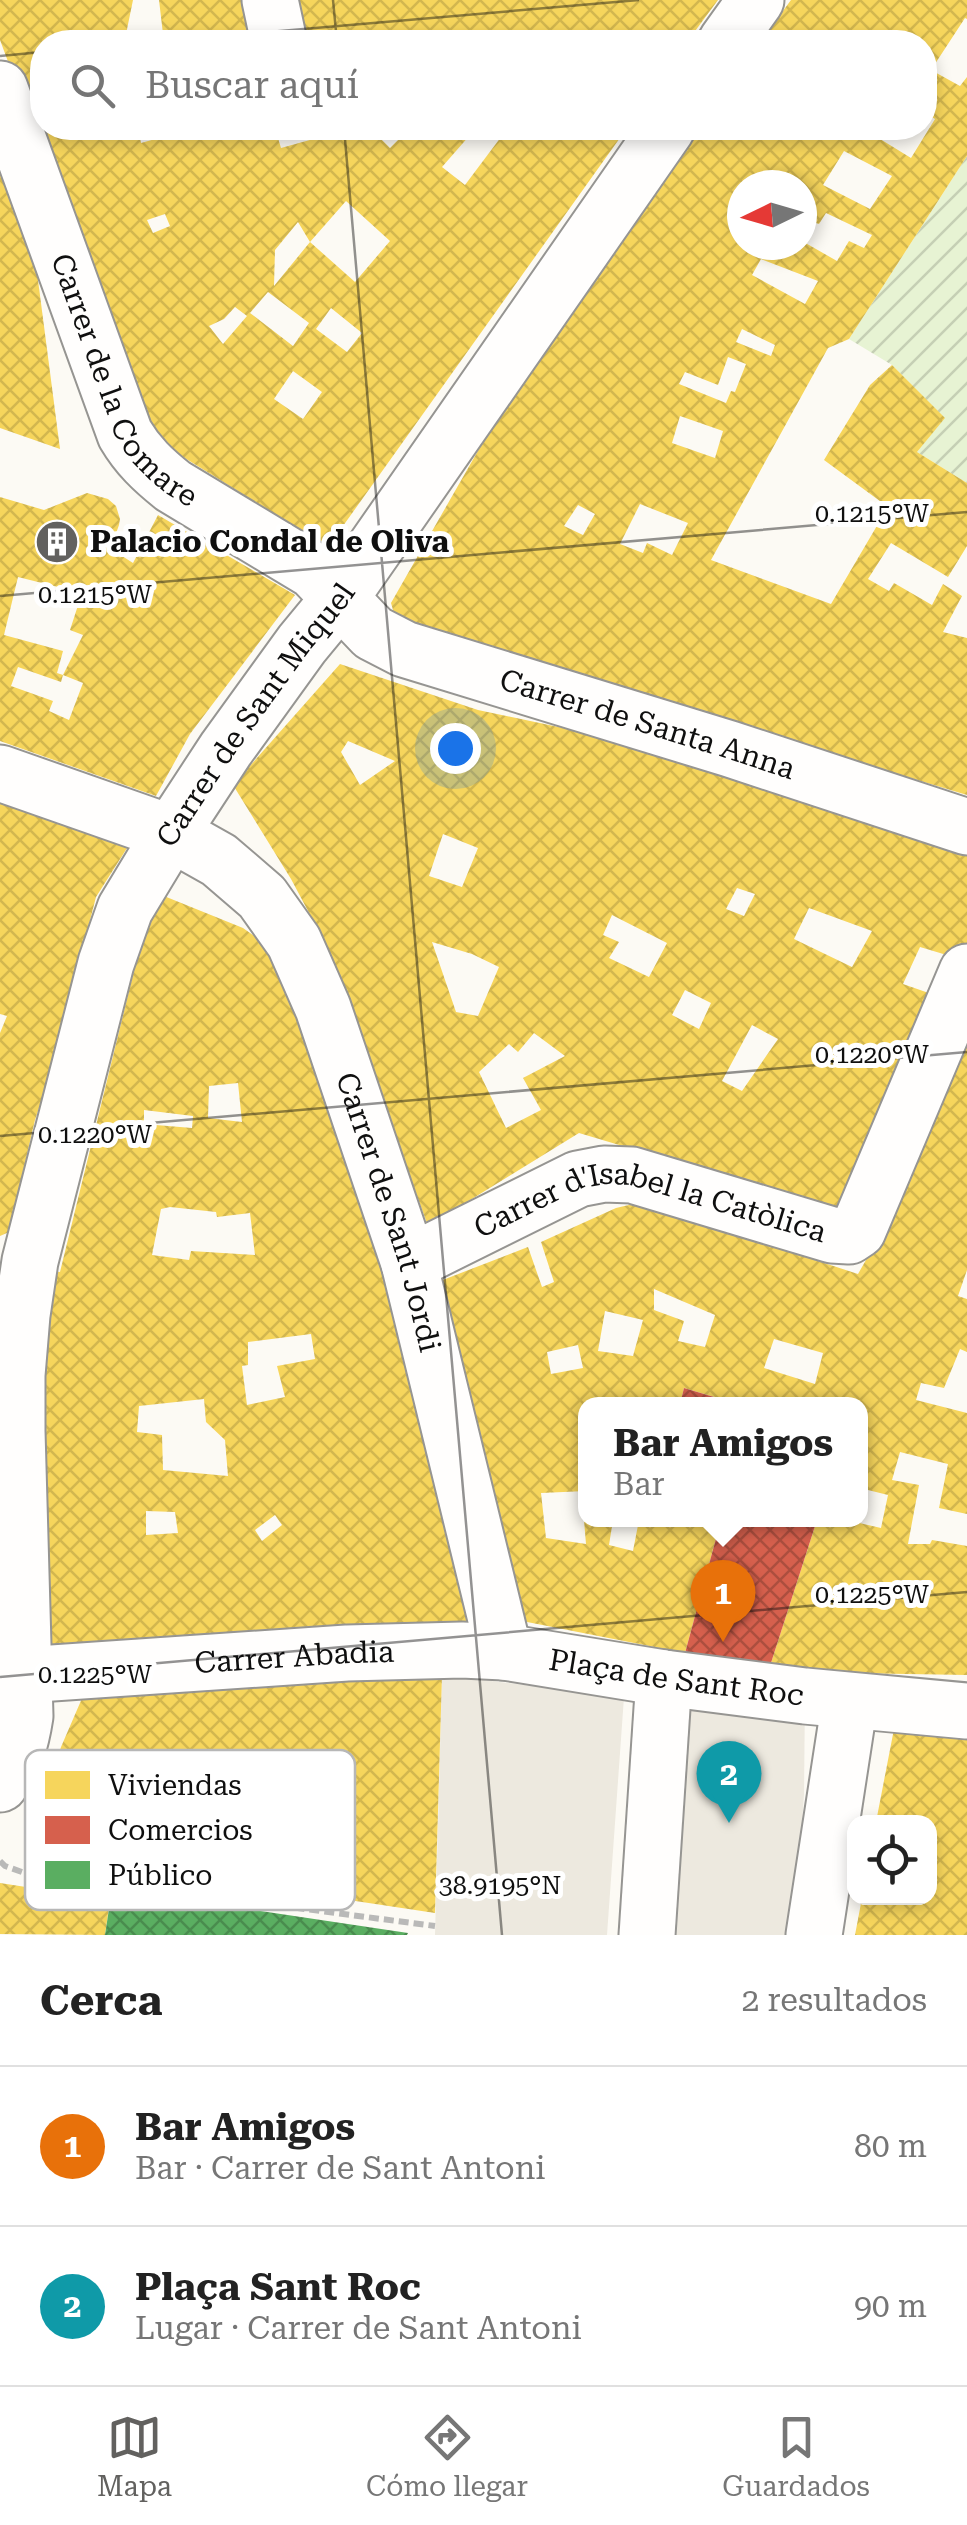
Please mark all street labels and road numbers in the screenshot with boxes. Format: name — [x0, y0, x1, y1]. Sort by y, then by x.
street label: Carrer de la Comare — [44, 249, 204, 514]
street label: Carrer de Sant Miquel — [149, 576, 362, 853]
street label: Carrer de Santa Anna — [496, 661, 800, 786]
street label: Carrer de Sant Jordi — [329, 1068, 448, 1355]
street label: Carrer d'Isabel la Catòlica — [466, 1218, 836, 1254]
street label: Carrer Abadia — [193, 1634, 395, 1680]
street label: Plaça de Sant Roc — [546, 1642, 806, 1713]

